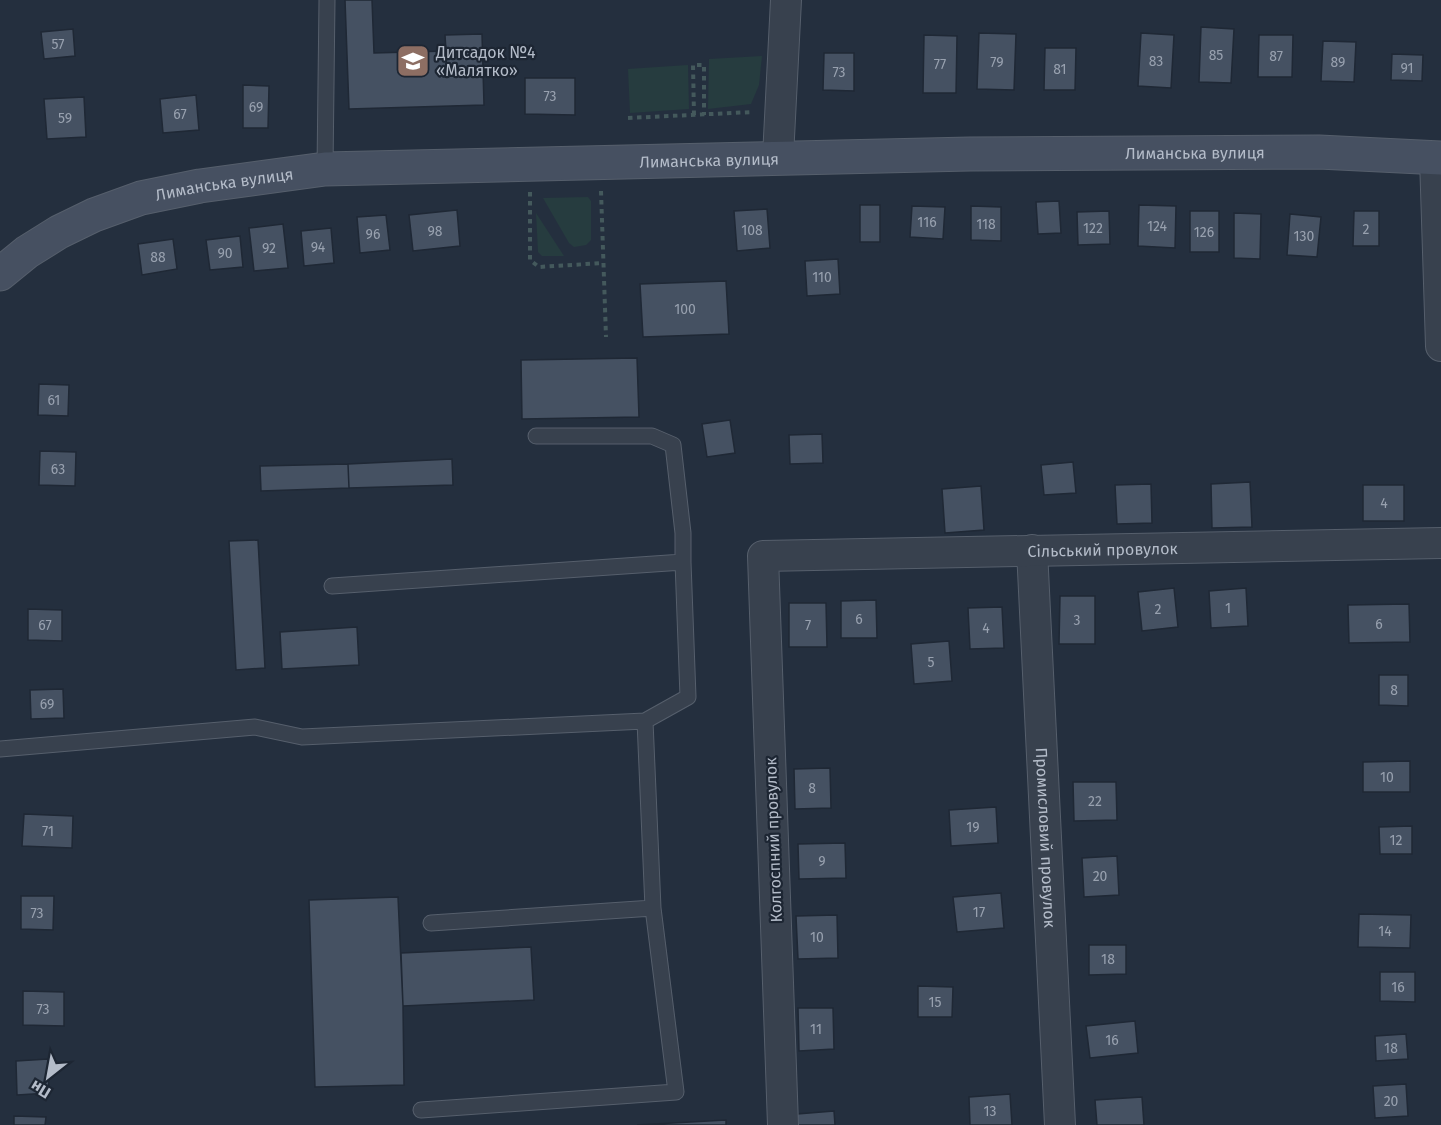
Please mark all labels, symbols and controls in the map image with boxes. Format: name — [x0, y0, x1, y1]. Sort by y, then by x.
house number: 57 — [52, 36, 64, 53]
school or university icon: Дитсадок №4 «Малятко» — [395, 43, 431, 79]
place label: Дитсадок №4 «Малятко» — [435, 43, 536, 80]
house number: 85 — [1209, 47, 1223, 64]
house number: 87 — [1269, 48, 1283, 65]
house number: 83 — [1149, 53, 1163, 70]
house number: 79 — [990, 54, 1004, 71]
house number: 89 — [1331, 54, 1345, 71]
house number: 77 — [934, 56, 946, 73]
house number: 91 — [1400, 60, 1414, 77]
house number: 81 — [1053, 61, 1067, 78]
house number: 73 — [832, 64, 846, 81]
house number: 73 — [543, 88, 557, 105]
house number: 69 — [249, 99, 263, 116]
house number: 67 — [173, 106, 187, 123]
house number: 59 — [58, 110, 72, 127]
street label: Лиманська вулиця — [1125, 143, 1265, 163]
street label: Лиманська вулиця — [639, 149, 779, 172]
street label: Лиманська вулиця — [154, 164, 295, 205]
house number: 116 — [917, 214, 937, 231]
house number: 118 — [976, 216, 996, 233]
house number: 124 — [1147, 218, 1168, 235]
house number: 122 — [1083, 220, 1103, 237]
house number: 2 — [1363, 221, 1370, 238]
house number: 108 — [741, 222, 763, 239]
house number: 98 — [427, 223, 443, 240]
house number: 126 — [1194, 224, 1214, 241]
house number: 96 — [366, 226, 380, 243]
house number: 130 — [1294, 228, 1315, 245]
house number: 94 — [311, 239, 326, 256]
house number: 92 — [262, 240, 276, 257]
house number: 90 — [217, 245, 233, 262]
house number: 88 — [150, 249, 166, 266]
house number: 110 — [812, 269, 832, 286]
house number: 100 — [674, 301, 696, 318]
house number: 61 — [48, 392, 60, 409]
house number: 63 — [51, 461, 65, 478]
house number: 4 — [1380, 495, 1388, 512]
street label: Сільський провулок — [1027, 539, 1179, 561]
house number: 1 — [1225, 600, 1231, 617]
house number: 2 — [1155, 601, 1162, 618]
house number: 6 — [855, 611, 863, 628]
house number: 3 — [1074, 612, 1081, 629]
house number: 6 — [1375, 616, 1383, 633]
house number: 67 — [38, 617, 52, 634]
house number: 7 — [805, 617, 811, 634]
house number: 4 — [982, 620, 990, 637]
house number: 5 — [927, 654, 935, 671]
house number: 8 — [1390, 682, 1398, 699]
house number: 69 — [40, 696, 54, 713]
street label: Промисловий провулок — [1032, 747, 1059, 929]
street label: Колгоспний провулок — [761, 756, 786, 923]
house number: 10 — [1380, 769, 1394, 786]
house number: 8 — [808, 780, 816, 797]
house number: 22 — [1088, 793, 1102, 810]
house number: 19 — [966, 819, 980, 836]
house number: 71 — [42, 823, 54, 840]
house number: 12 — [1390, 832, 1403, 849]
house number: 9 — [818, 853, 826, 870]
house number: 20 — [1093, 868, 1108, 885]
house number: 17 — [973, 904, 985, 921]
house number: 73 — [30, 905, 44, 922]
house number: 14 — [1378, 923, 1392, 940]
house number: 10 — [810, 929, 824, 946]
house number: 18 — [1101, 951, 1115, 968]
house number: 16 — [1391, 979, 1405, 996]
house number: 15 — [928, 994, 942, 1011]
house number: 73 — [36, 1001, 50, 1018]
house number: 11 — [810, 1021, 822, 1038]
house number: 16 — [1105, 1032, 1119, 1049]
house number: 18 — [1384, 1040, 1398, 1057]
north arrow — [18, 1047, 78, 1107]
text: Пн — [27, 1076, 54, 1103]
house number: 20 — [1384, 1093, 1399, 1110]
house number: 13 — [983, 1103, 997, 1120]

